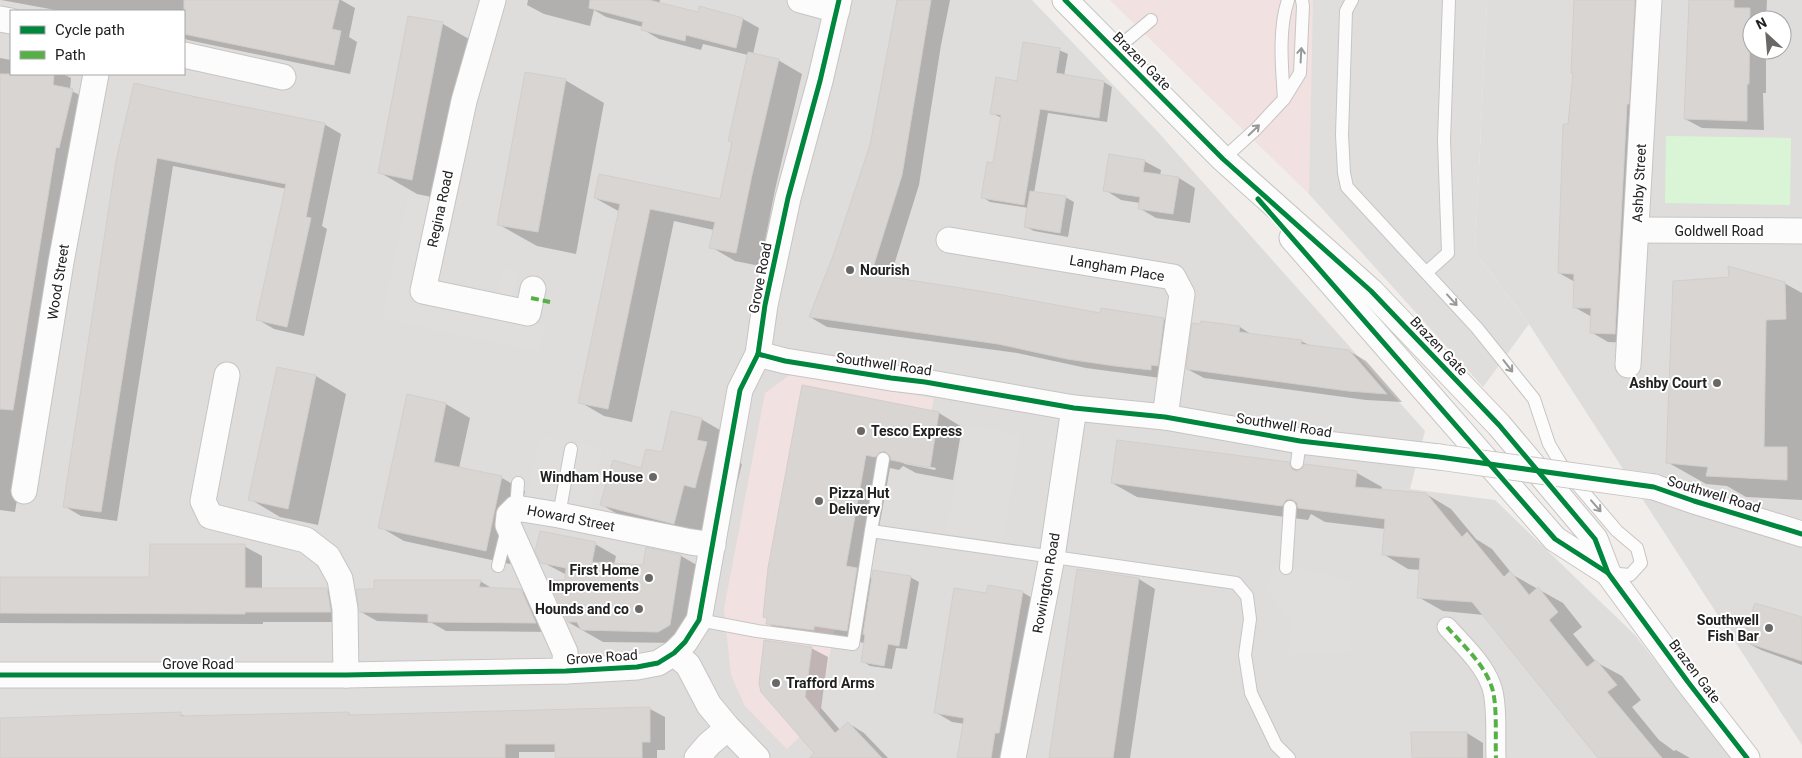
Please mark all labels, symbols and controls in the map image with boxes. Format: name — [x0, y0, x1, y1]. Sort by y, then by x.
legend — [10, 10, 185, 75]
north arrow — [1742, 10, 1792, 60]
text: N — [1753, 14, 1769, 33]
text: Cycle path — [55, 21, 125, 39]
street label: Brazen Gate — [1110, 29, 1174, 93]
text: Path — [55, 46, 86, 64]
one-way arrow — [1296, 47, 1305, 63]
one-way arrow — [1248, 124, 1261, 136]
street label: Ashby Street — [1629, 143, 1649, 223]
street label: Regina Road — [424, 169, 456, 249]
street label: Goldwell Road — [1674, 223, 1764, 239]
street label: Grove Road — [745, 241, 775, 315]
street label: Wood Street — [44, 243, 72, 321]
street label: Langham Place — [1068, 252, 1166, 284]
place label: Nourish — [860, 262, 910, 278]
marker: Nourish — [844, 264, 856, 276]
one-way arrow — [1446, 294, 1458, 307]
street label: Brazen Gate — [1407, 313, 1471, 379]
street label: Southwell Road — [835, 349, 933, 379]
one-way arrow — [1502, 360, 1513, 373]
place label: Ashby Court — [1629, 375, 1707, 391]
marker: Ashby Court — [1711, 377, 1723, 389]
street label: Southwell Road — [1235, 410, 1333, 440]
place label: Tesco Express — [871, 423, 962, 439]
marker: Tesco Express — [855, 425, 867, 437]
place label: Windham House — [540, 469, 643, 485]
marker: Windham House — [647, 471, 659, 483]
street label: Southwell Road — [1665, 472, 1763, 516]
place label: Pizza Hut Delivery — [829, 485, 890, 517]
marker: Pizza Hut Delivery — [813, 495, 825, 507]
one-way arrow — [1590, 500, 1602, 513]
street label: Howard Street — [526, 502, 617, 534]
street label: Rowington Road — [1029, 531, 1063, 635]
place label: First Home Improvements — [548, 562, 639, 594]
marker: First Home Improvements — [643, 572, 655, 584]
place label: Hounds and co — [535, 601, 629, 617]
marker: Hounds and co — [633, 603, 645, 615]
place label: Southwell Fish Bar — [1697, 612, 1759, 644]
marker: Southwell Fish Bar — [1763, 622, 1775, 634]
street label: Brazen Gate — [1666, 636, 1724, 706]
street label: Grove Road — [566, 647, 638, 667]
street label: Grove Road — [162, 656, 234, 672]
place label: Trafford Arms — [786, 675, 875, 691]
marker: Trafford Arms — [770, 677, 782, 689]

